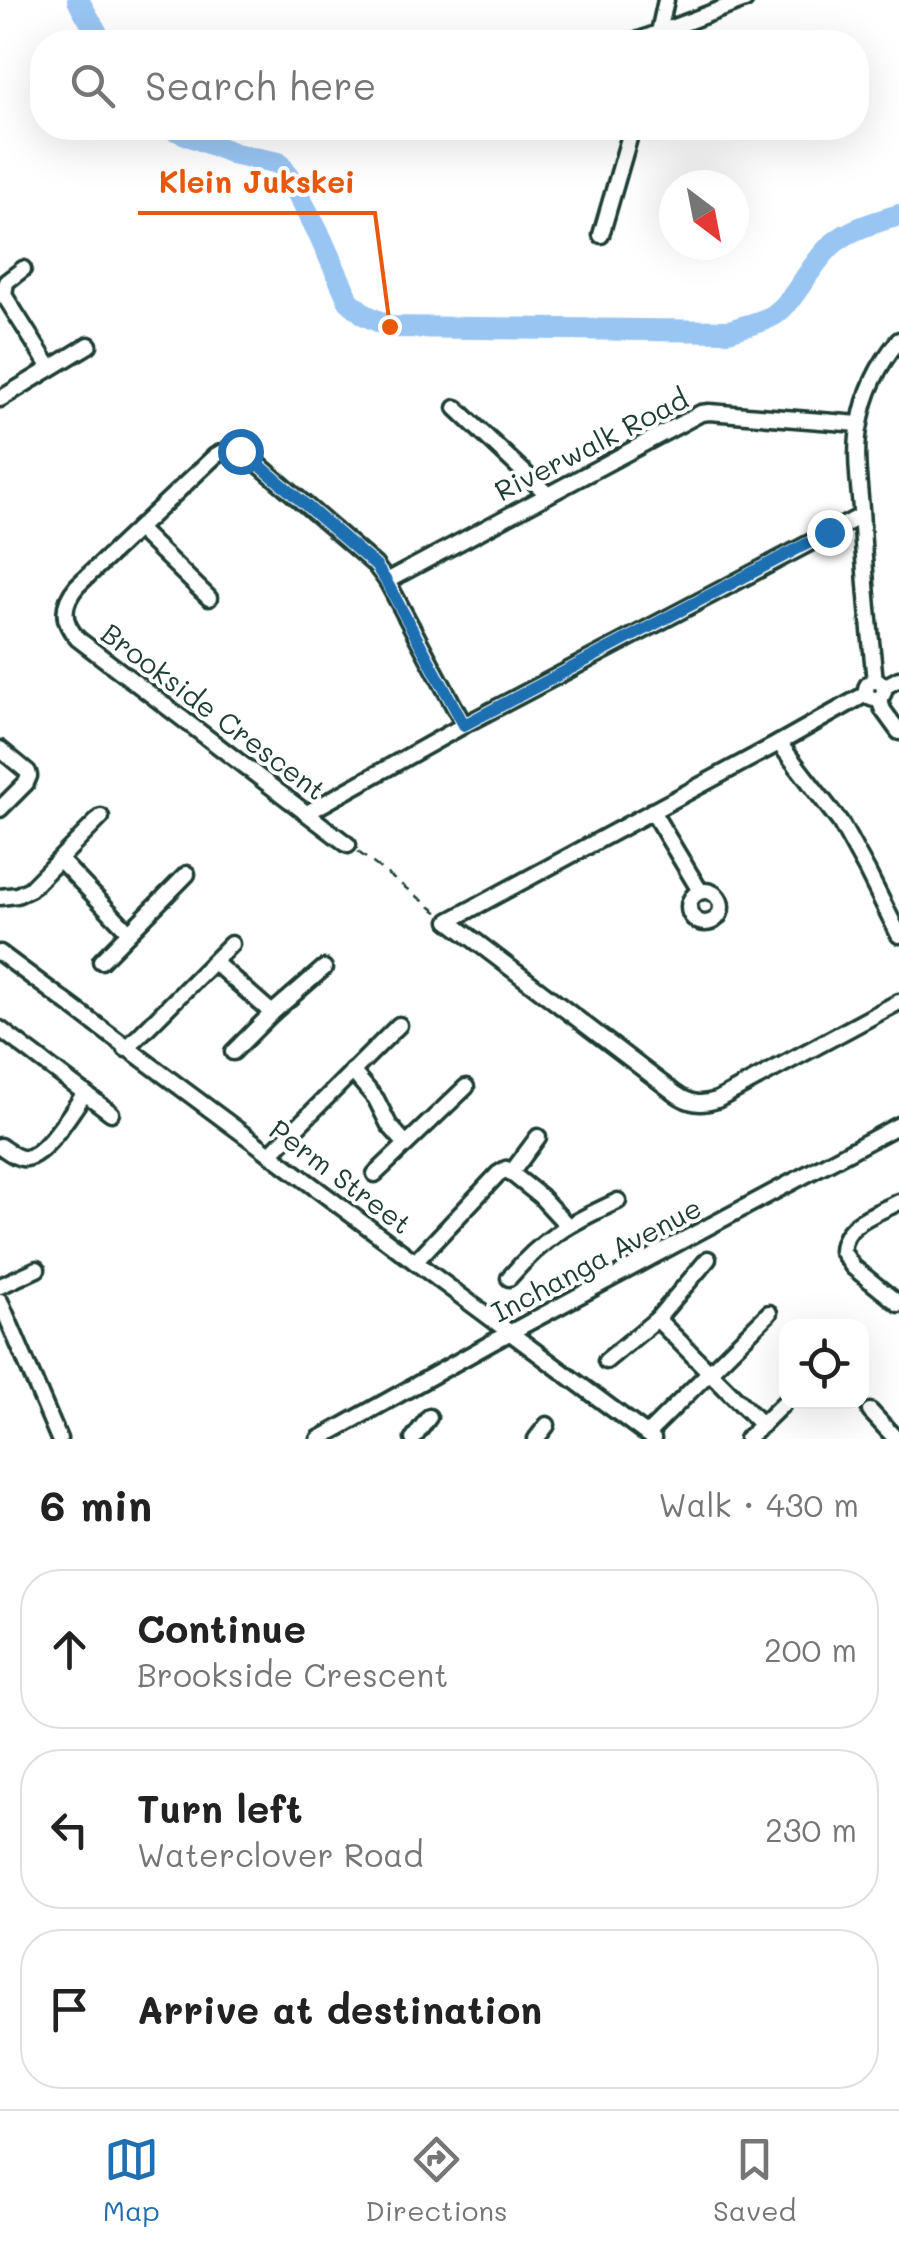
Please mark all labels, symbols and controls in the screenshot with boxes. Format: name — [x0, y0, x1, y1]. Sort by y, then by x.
search box — [30, 30, 869, 140]
icon: search — [65, 58, 120, 113]
text: Search here — [145, 60, 376, 110]
callout: Klein Jukskei — [138, 153, 375, 213]
text: Klein Jukskei — [159, 161, 355, 201]
north arrow — [659, 170, 749, 260]
street label: Riverwalk Road — [488, 380, 694, 508]
route start — [218, 429, 264, 475]
route end — [807, 510, 853, 556]
street label: Brookside Crescent — [94, 615, 334, 807]
street label: Perm Street — [263, 1111, 419, 1241]
street label: Inchanga Avenue — [485, 1189, 707, 1329]
map controls — [779, 1319, 869, 1409]
button: locate — [779, 1319, 869, 1409]
text: 6 min — [40, 1477, 152, 1532]
text: Walk · 430 m — [658, 1483, 859, 1525]
text: Continue — [137, 1603, 306, 1653]
icon: ahead — [42, 1622, 97, 1677]
text: 200 m — [764, 1628, 857, 1670]
text: Brookside Crescent — [137, 1653, 448, 1695]
text: Turn left — [137, 1783, 303, 1833]
icon: left — [42, 1802, 97, 1857]
text: 230 m — [765, 1808, 857, 1850]
text: Waterclover Road — [137, 1833, 424, 1875]
icon: arrive — [42, 1982, 97, 2037]
text: Arrive at destination — [137, 1984, 542, 2034]
tab: Map — [103, 2132, 160, 2228]
tab: Directions — [365, 2132, 508, 2228]
tab: Saved — [713, 2132, 796, 2228]

